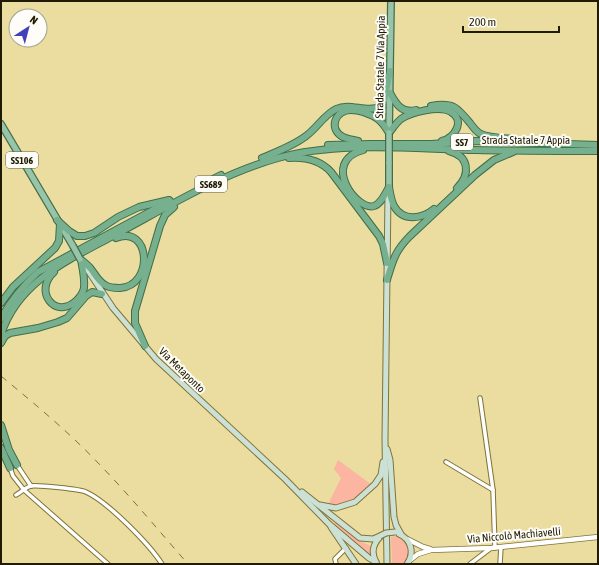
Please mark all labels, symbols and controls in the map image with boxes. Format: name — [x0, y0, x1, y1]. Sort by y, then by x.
north arrow — [8, 8, 48, 48]
scale bar — [463, 8, 559, 34]
text: N — [28, 13, 40, 27]
street label: Strada Statale 7 Via Appia — [373, 15, 387, 119]
text: 200 m — [469, 15, 496, 29]
road number: SS7 — [451, 134, 473, 150]
street label: Strada Statale 7 Appia — [482, 134, 570, 146]
road number: SS106 — [6, 152, 38, 168]
road number: SS689 — [195, 176, 227, 192]
street label: Via Metaponto — [157, 345, 207, 395]
street label: Via Niccolò Machiavelli — [467, 525, 561, 545]

